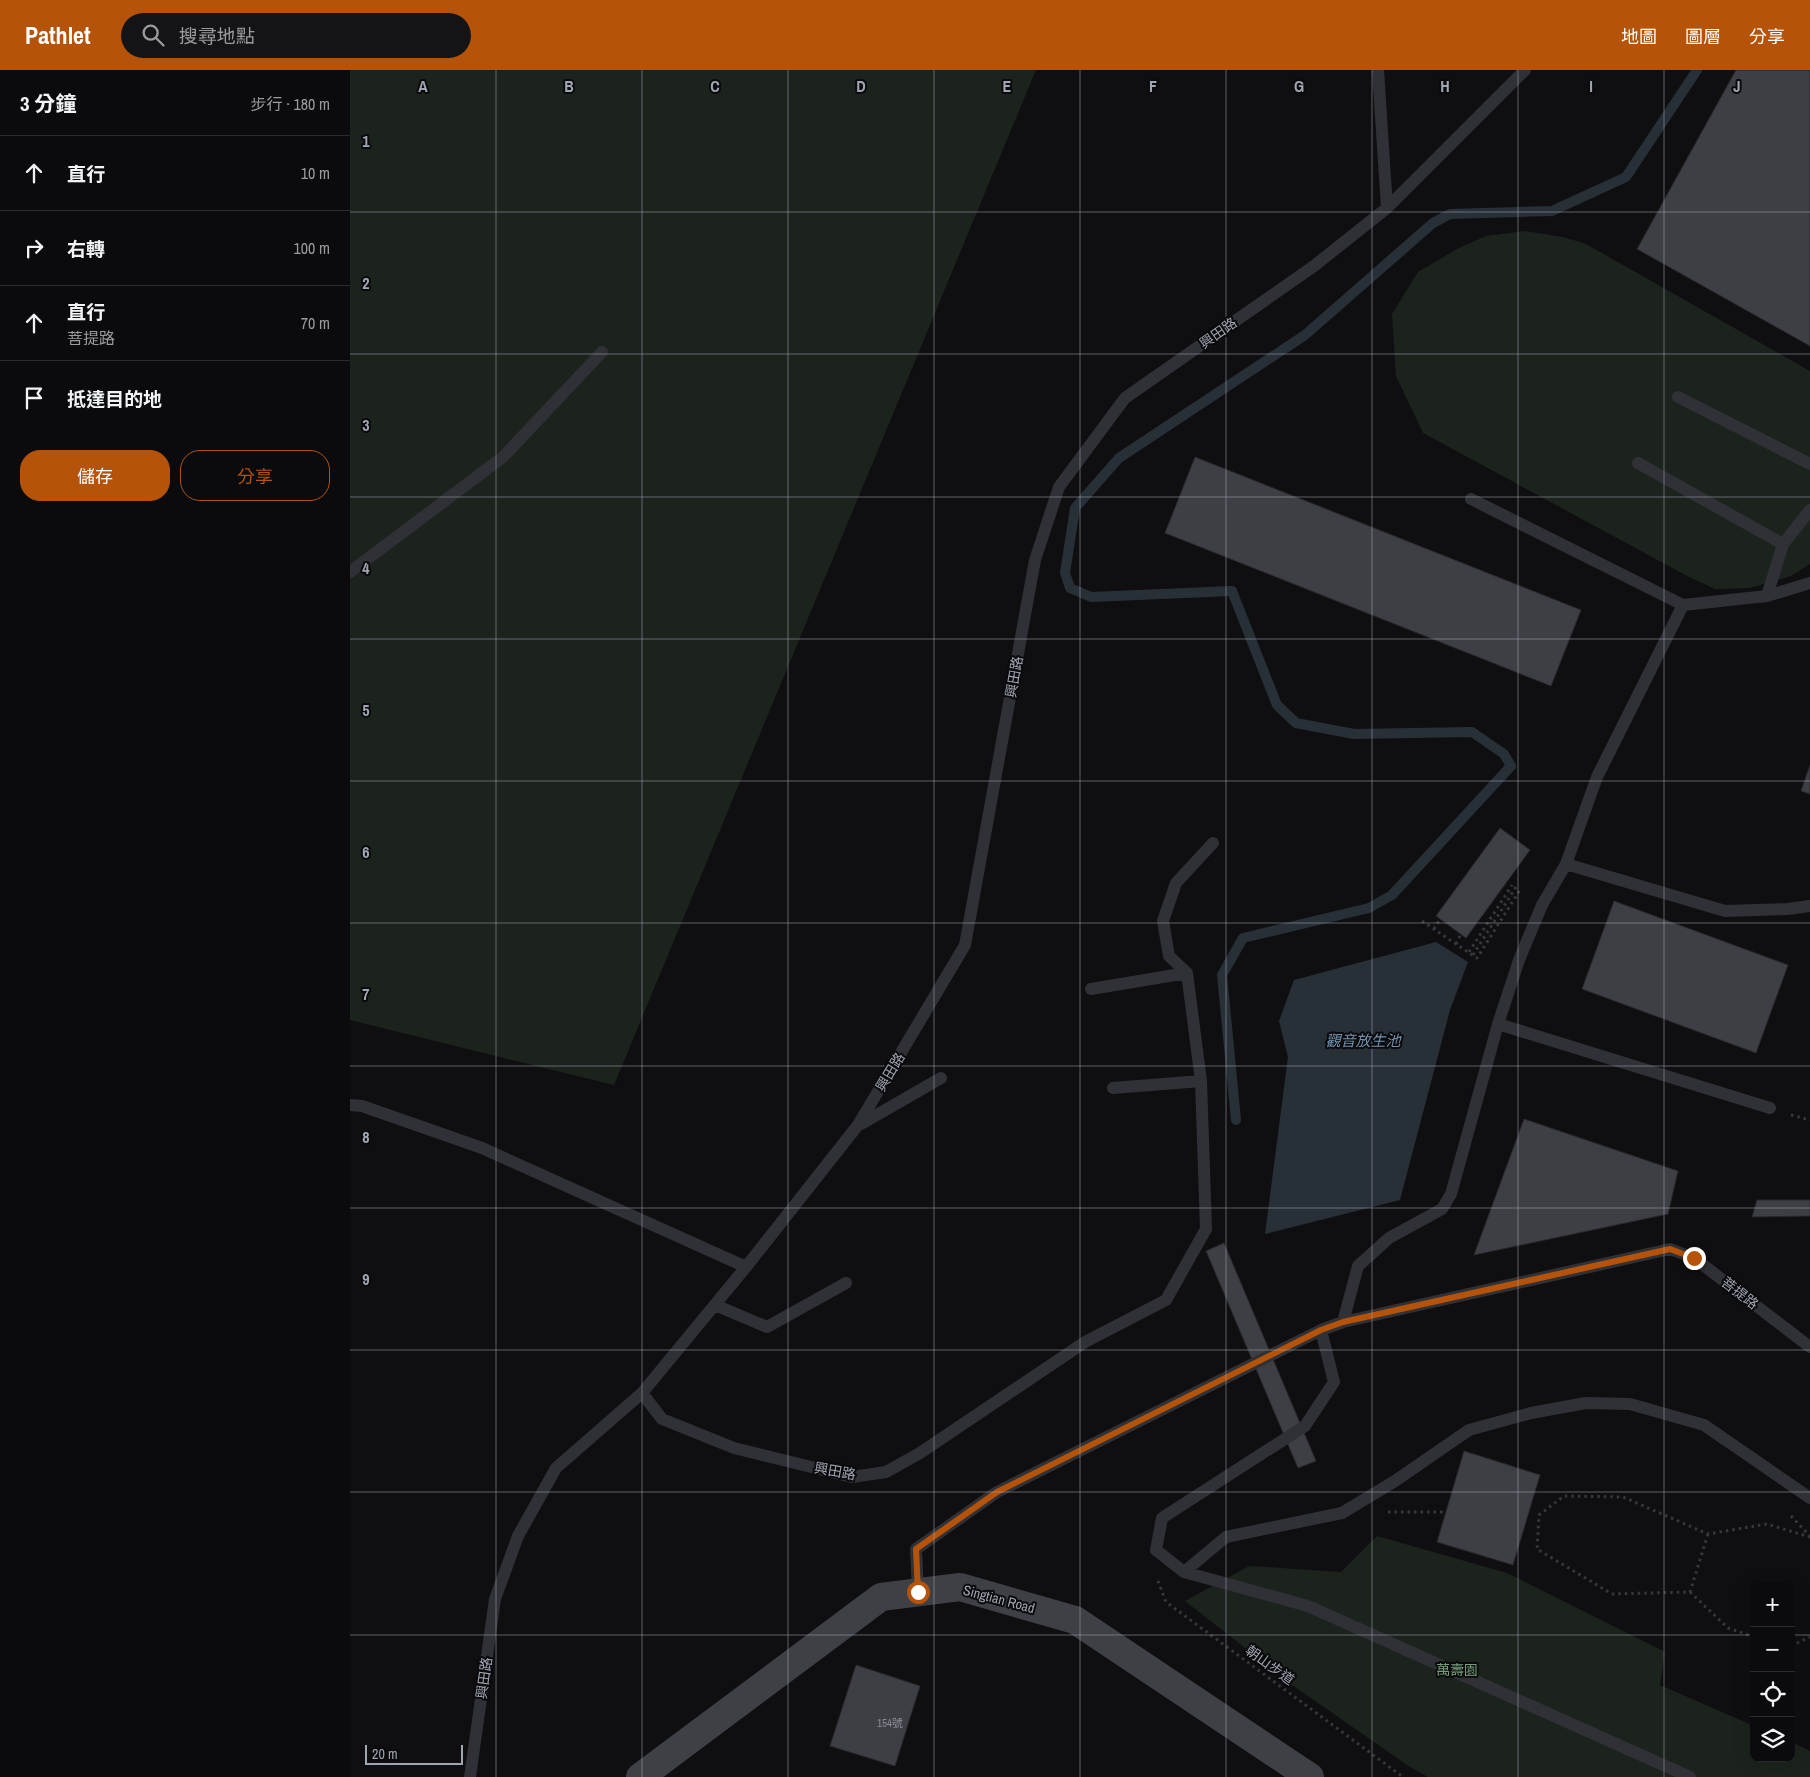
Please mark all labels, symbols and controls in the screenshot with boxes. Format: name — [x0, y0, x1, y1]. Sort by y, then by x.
search box — [121, 13, 471, 58]
text: Pathlet — [25, 19, 91, 51]
icon: search — [139, 21, 167, 49]
text: 搜尋地點 — [179, 23, 255, 49]
text: 地圖 — [1621, 24, 1657, 49]
text: 圖層 — [1685, 24, 1721, 49]
text: 分享 — [1749, 24, 1785, 49]
text: A — [418, 75, 428, 97]
text: B — [564, 75, 574, 97]
text: C — [710, 75, 720, 97]
text: D — [856, 75, 866, 97]
text: E — [1003, 75, 1012, 97]
text: F — [1149, 75, 1157, 97]
text: G — [1294, 75, 1304, 97]
text: H — [1440, 75, 1450, 97]
text: I — [1589, 75, 1593, 97]
text: J — [1733, 75, 1741, 97]
text: 3 分鐘 — [20, 89, 76, 118]
text: 步行 · 180 m — [251, 93, 330, 115]
text: 1 — [362, 130, 370, 152]
icon: ahead — [20, 159, 48, 187]
text: 直行 — [67, 161, 105, 187]
text: 10 m — [301, 162, 330, 184]
icon: right — [20, 234, 48, 262]
text: 右轉 — [67, 236, 105, 262]
text: 100 m — [294, 237, 330, 259]
text: 2 — [362, 272, 370, 294]
text: 直行 — [67, 299, 105, 325]
icon: ahead — [20, 309, 48, 337]
text: 70 m — [301, 312, 330, 334]
street label: 興田路 — [1196, 314, 1240, 352]
text: 菩提路 — [67, 327, 115, 349]
icon: arrive — [20, 384, 48, 412]
text: 抵達目的地 — [67, 386, 162, 412]
text: 3 — [362, 414, 370, 436]
button: 儲存 — [20, 450, 170, 501]
button: 分享 — [180, 450, 330, 501]
text: 4 — [362, 557, 370, 579]
street label: 興田路 — [1001, 655, 1027, 699]
text: 5 — [362, 699, 370, 721]
text: 6 — [362, 841, 370, 863]
text: 7 — [362, 983, 370, 1005]
water label: 觀音放生池 — [1325, 1030, 1402, 1051]
street label: 興田路 — [871, 1049, 909, 1095]
text: 8 — [362, 1126, 370, 1148]
route end — [1683, 1247, 1706, 1270]
text: 9 — [362, 1268, 370, 1290]
street label: 菩提路 — [1718, 1273, 1762, 1313]
street label: 興田路 — [813, 1458, 857, 1484]
route start — [907, 1581, 930, 1604]
street label: Singtian Road — [961, 1581, 1037, 1617]
map controls — [1750, 1582, 1795, 1762]
button: + — [1750, 1582, 1795, 1627]
button: − — [1750, 1627, 1795, 1672]
street label: 朝山步道 — [1242, 1641, 1298, 1689]
street label: 興田路 — [472, 1656, 496, 1700]
park label: 萬壽園 — [1436, 1661, 1478, 1679]
button: locate — [1750, 1672, 1795, 1717]
house number: 154號 — [877, 1716, 903, 1730]
button: layers — [1750, 1717, 1795, 1762]
scale bar — [365, 1742, 462, 1765]
text: 20 m — [372, 1745, 398, 1763]

